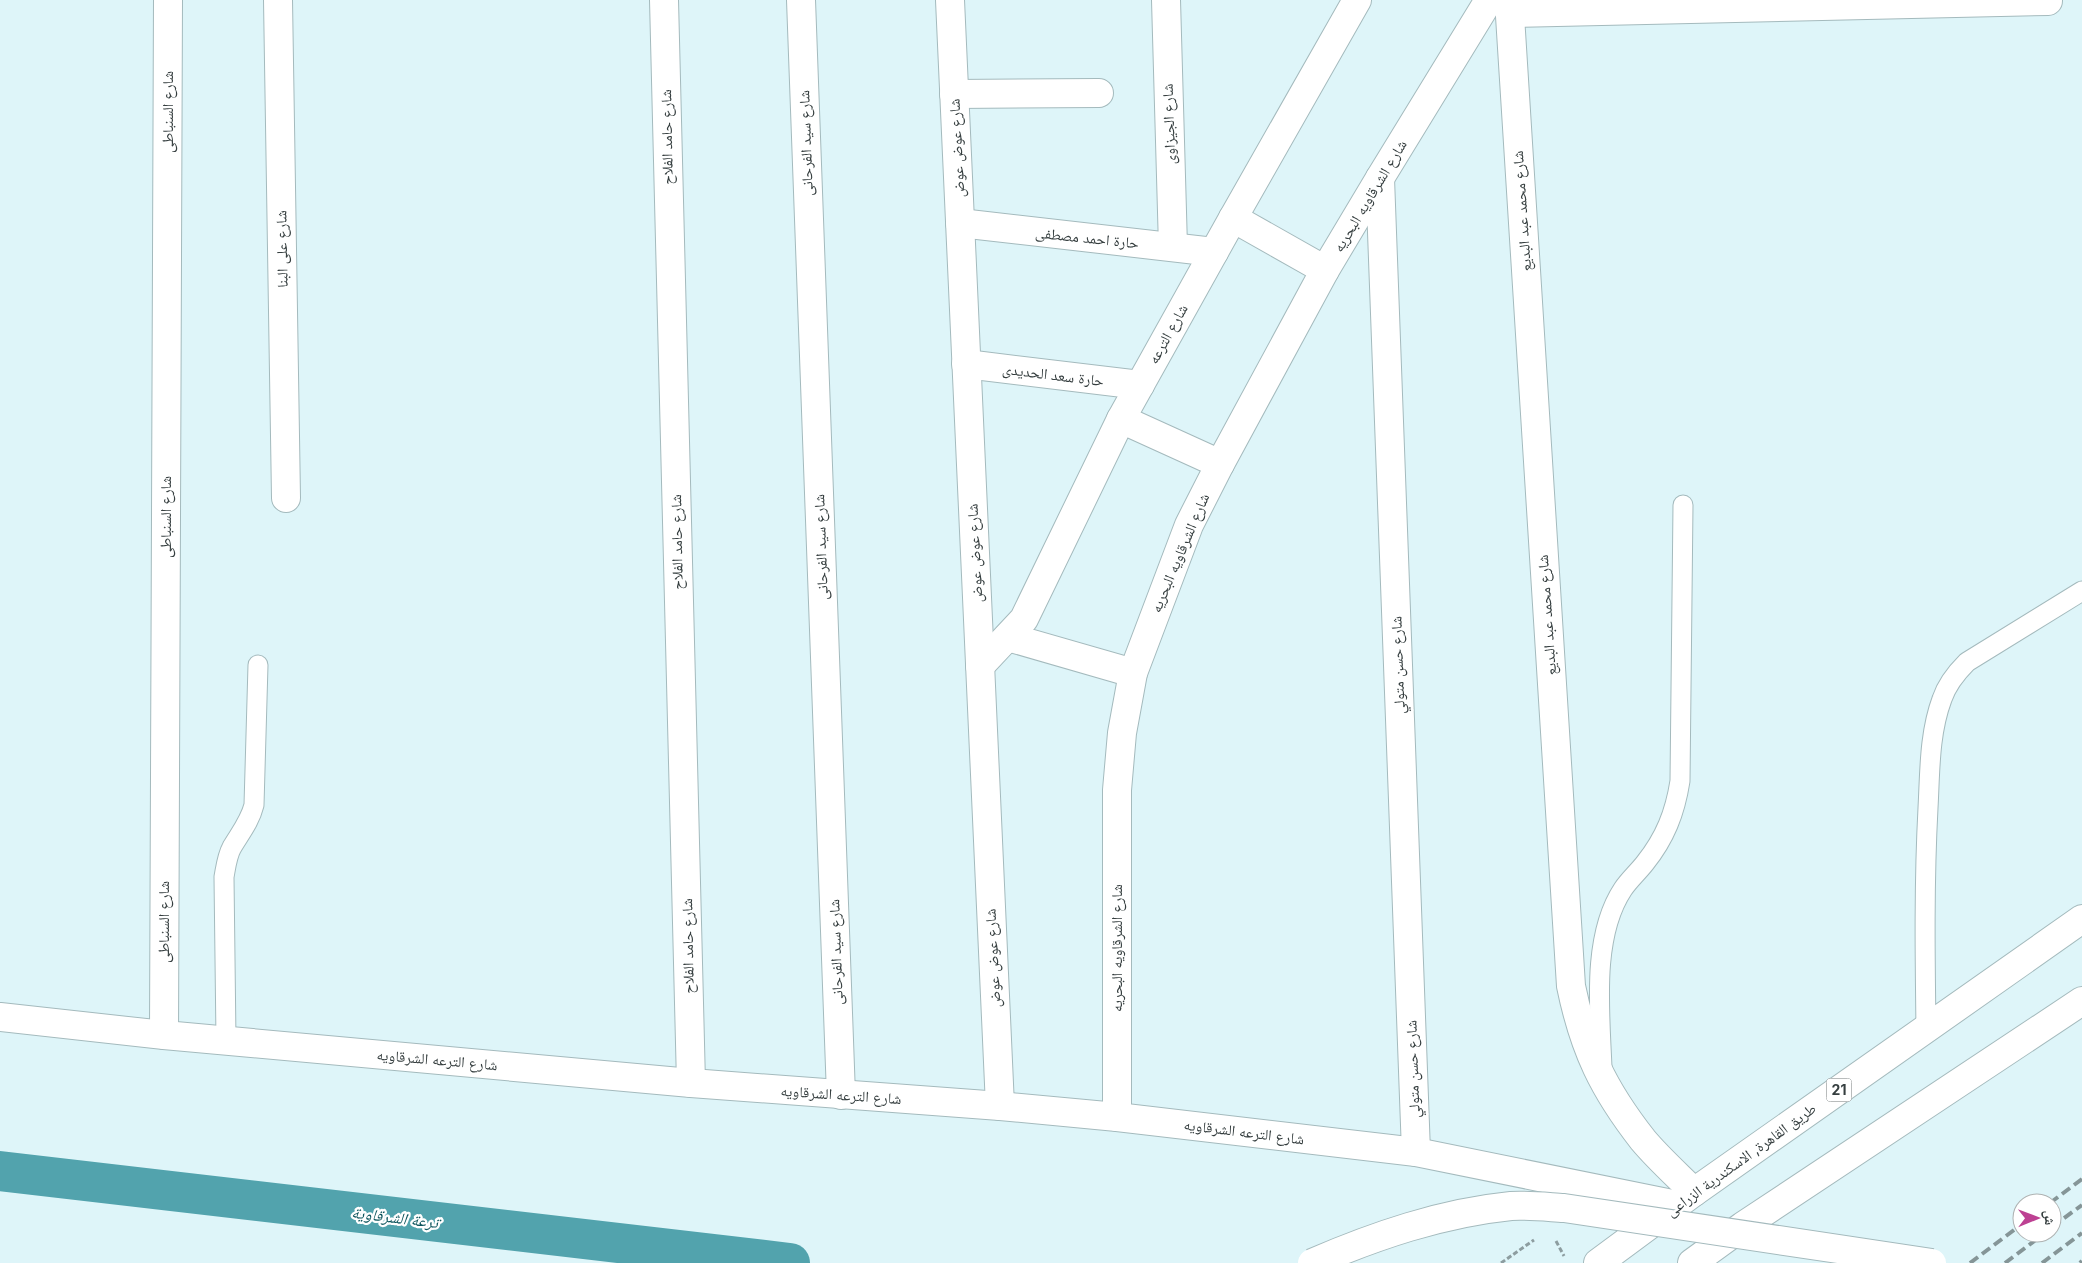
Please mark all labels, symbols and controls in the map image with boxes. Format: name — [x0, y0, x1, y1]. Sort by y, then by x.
street label: شارع السنباطى — [158, 71, 178, 153]
street label: شارع الجيزاوى — [1158, 83, 1180, 165]
street label: شارع حامد الفلاح — [656, 89, 678, 185]
street label: شارع سيد الفرحانى — [794, 90, 818, 196]
street label: شارع عوض عوض — [944, 98, 970, 198]
street label: شارع الشرقاويه البحريه — [1329, 136, 1412, 256]
street label: شارع محمد عبد البديع — [1508, 150, 1536, 272]
street label: شارع على البنا — [271, 210, 293, 288]
street label: حارة احمد مصطفى — [1034, 223, 1140, 253]
street label: شارع الترعه — [1143, 300, 1193, 367]
street label: حارة سعد الحديدى — [1001, 359, 1105, 391]
street label: شارع السنباطى — [156, 476, 176, 558]
street label: شارع الشرقاويه البحريه — [1146, 490, 1214, 616]
street label: شارع حامد الفلاح — [666, 494, 688, 590]
street label: شارع سيد الفرحانى — [809, 494, 833, 600]
street label: شارع عوض عوض — [962, 503, 988, 603]
street label: شارع محمد عبد البديع — [1533, 554, 1561, 676]
street label: شارع حسن متولي — [1386, 616, 1412, 714]
street label: شارع السنباطى — [154, 881, 174, 963]
street label: شارع الشرقاويه البحريه — [1107, 884, 1127, 1012]
street label: شارع حامد الفلاح — [677, 898, 699, 994]
street label: شارع سيد الفرحانى — [824, 899, 848, 1005]
street label: شارع عوض عوض — [980, 908, 1006, 1008]
street label: شارع حسن متولي — [1401, 1020, 1427, 1118]
street label: شارع الترعه الشرقاويه — [376, 1045, 498, 1075]
road number: 21 — [1826, 1078, 1852, 1102]
street label: شارع الترعه الشرقاويه — [780, 1081, 902, 1109]
street label: طريق القاهرة, الاسكندرية الزراعى — [1662, 1099, 1820, 1221]
street label: شارع الترعه الشرقاويه — [1183, 1115, 1306, 1149]
north arrow — [2012, 1193, 2062, 1243]
water label: ترعة الشرقاوية — [351, 1202, 443, 1233]
text: ش — [2041, 1210, 2059, 1225]

